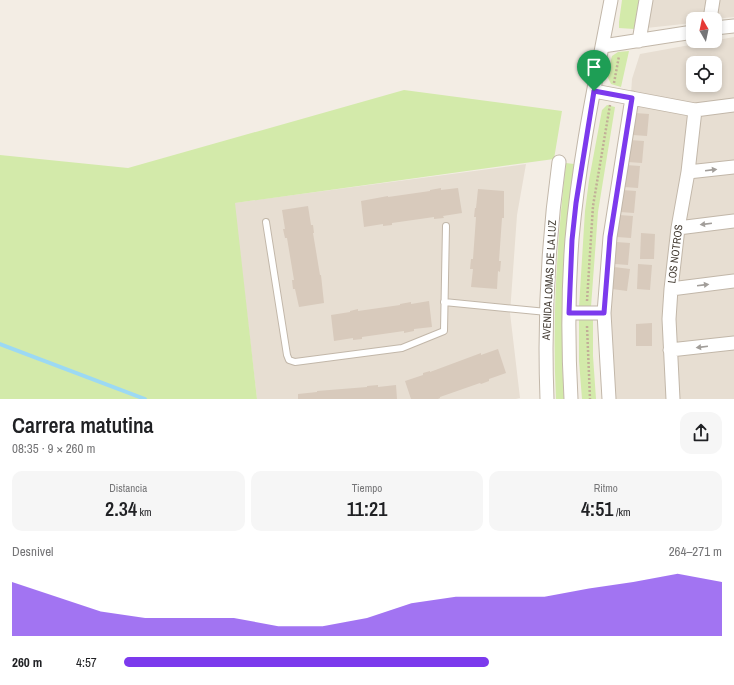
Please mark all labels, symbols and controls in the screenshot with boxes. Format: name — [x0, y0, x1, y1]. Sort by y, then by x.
north arrow — [686, 12, 722, 48]
map controls — [686, 12, 722, 92]
pin — [577, 50, 611, 91]
icon: arrive — [583, 56, 605, 78]
button: locate — [686, 56, 722, 92]
one-way arrow — [705, 166, 717, 173]
street label: AVENIDA LOMAS DE LA LUZ — [539, 219, 559, 341]
one-way arrow — [700, 221, 712, 227]
street label: LOS NOTROS — [664, 224, 686, 284]
one-way arrow — [697, 282, 709, 288]
one-way arrow — [696, 343, 708, 350]
text: Carrera matutina — [12, 410, 154, 440]
button: share — [680, 412, 722, 454]
text: 08:35 · 9 × 260 m — [12, 440, 95, 457]
text: Distancia — [109, 481, 147, 495]
text: Tiempo — [352, 481, 382, 495]
text: Ritmo — [594, 481, 618, 495]
text: 2.34 — [105, 495, 137, 522]
text: 11:21 — [347, 495, 387, 522]
text: 4:51 — [581, 495, 613, 522]
text: km — [137, 505, 152, 519]
text: /km — [613, 505, 630, 519]
text: Desnivel — [12, 543, 53, 560]
text: 264–271 m — [669, 543, 722, 560]
text: 260 m — [12, 654, 42, 671]
text: 4:57 — [76, 654, 97, 671]

